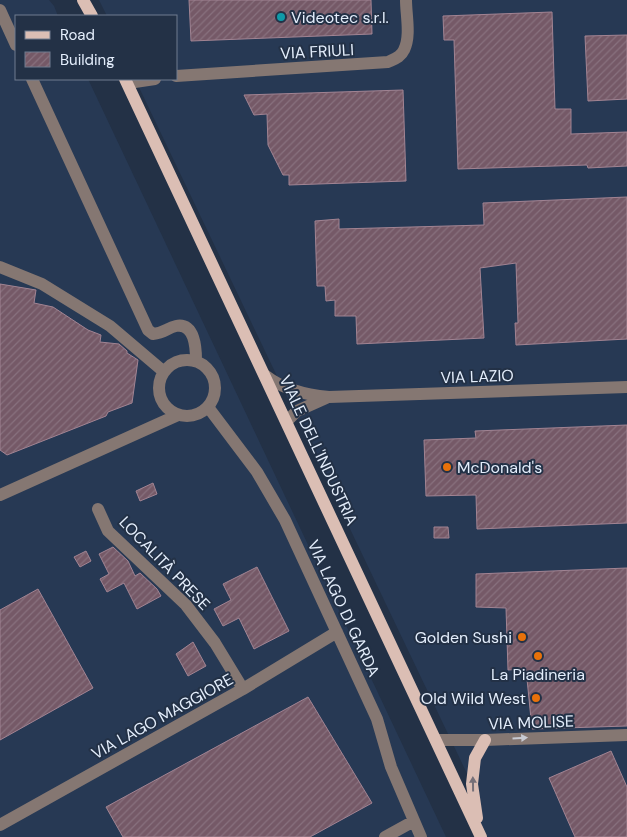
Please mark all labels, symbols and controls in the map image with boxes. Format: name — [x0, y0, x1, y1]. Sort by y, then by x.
place label: Videotec s.r.l. — [291, 7, 389, 28]
marker: Videotec s.r.l. — [275, 11, 287, 23]
legend — [15, 15, 178, 80]
text: Road — [60, 25, 95, 45]
street label: VIA FRIULI — [280, 39, 354, 64]
text: Building — [60, 50, 115, 70]
street label: VIA LAZIO — [440, 365, 514, 388]
street label: VIALE DELL'INDUSTRIA — [274, 372, 363, 529]
place label: McDonald's — [457, 457, 542, 478]
marker: McDonald's — [441, 461, 453, 473]
street label: LOCALITÀ PRESE — [115, 512, 215, 615]
street label: VIA LAGO DI GARDA — [303, 536, 385, 680]
place label: Golden Sushi — [415, 627, 512, 648]
marker: Golden Sushi — [516, 631, 528, 643]
marker: La Piadineria — [532, 650, 544, 662]
place label: La Piadineria — [491, 664, 585, 685]
street label: VIA LAGO MAGGIORE — [88, 669, 237, 764]
place label: Old Wild West — [421, 688, 526, 709]
marker: Old Wild West — [530, 692, 542, 704]
street label: VIA MOLISE — [488, 711, 574, 734]
one-way arrow — [512, 734, 528, 742]
one-way arrow — [469, 776, 477, 792]

